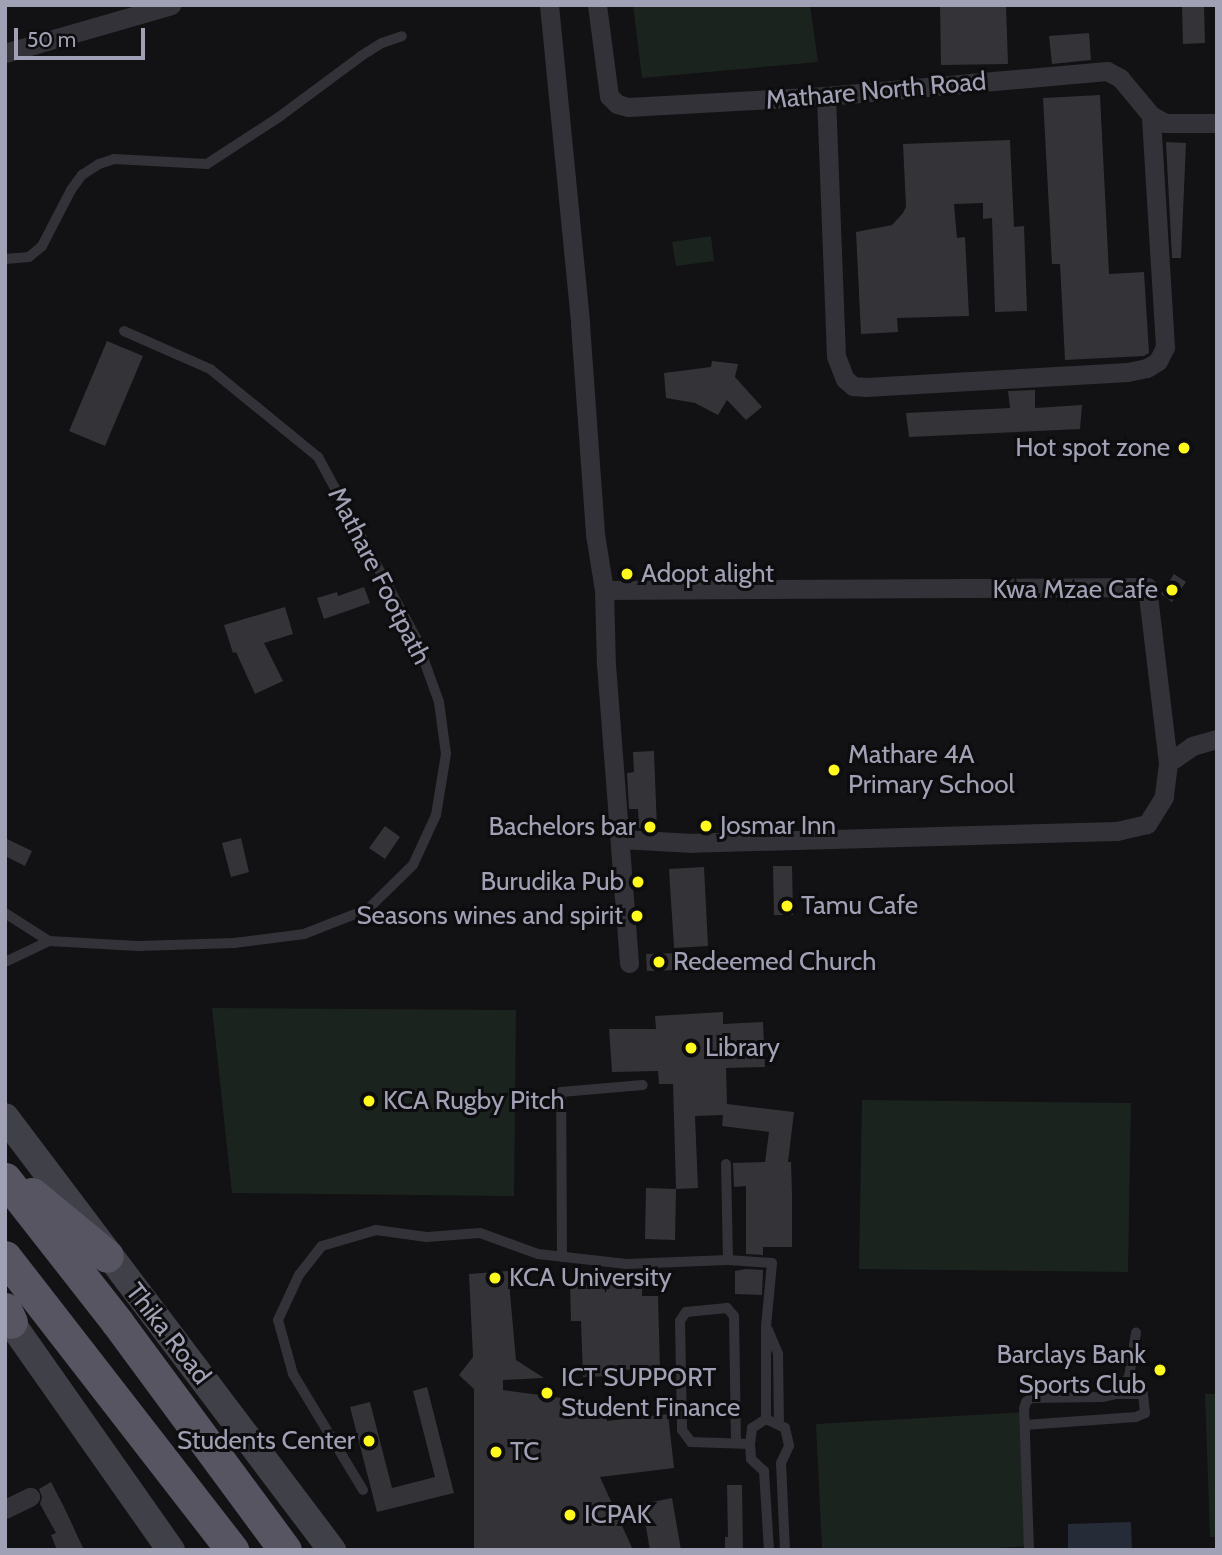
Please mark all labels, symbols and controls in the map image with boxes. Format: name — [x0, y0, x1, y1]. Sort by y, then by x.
scale bar — [18, 14, 149, 58]
text: 50 m — [27, 27, 76, 52]
street label: Mathare North Road — [765, 66, 987, 116]
place label: Hot spot zone — [1015, 432, 1170, 464]
marker: Hot spot zone — [1176, 440, 1192, 456]
street label: Mathare Footpath — [321, 482, 437, 670]
place label: Adopt alight — [641, 558, 774, 590]
marker: Adopt alight — [619, 566, 635, 582]
place label: Kwa Mzae Cafe — [993, 574, 1158, 606]
marker: Kwa Mzae Cafe — [1164, 582, 1180, 598]
place label: Mathare 4A Primary School — [848, 739, 1015, 800]
marker: Mathare 4A Primary School — [826, 762, 842, 778]
place label: Josmar Inn — [720, 810, 836, 842]
place label: Bachelors bar — [489, 811, 636, 843]
marker: Josmar Inn — [698, 818, 714, 834]
marker: Bachelors bar — [642, 819, 658, 835]
place label: Burudika Pub — [481, 866, 624, 898]
marker: Burudika Pub — [630, 874, 646, 890]
place label: Tamu Cafe — [801, 890, 918, 922]
marker: Tamu Cafe — [779, 898, 795, 914]
place label: Seasons wines and spirit — [356, 900, 623, 932]
marker: Seasons wines and spirit — [629, 908, 645, 924]
place label: Redeemed Church — [673, 946, 876, 978]
marker: Redeemed Church — [651, 954, 667, 970]
place label: Library — [705, 1032, 780, 1064]
marker: Library — [683, 1040, 699, 1056]
place label: KCA Rugby Pitch — [383, 1085, 565, 1117]
marker: KCA Rugby Pitch — [361, 1093, 377, 1109]
place label: KCA University — [509, 1262, 672, 1294]
marker: KCA University — [487, 1270, 503, 1286]
street label: Thika Road — [119, 1277, 217, 1391]
place label: Barclays Bank Sports Club — [996, 1339, 1146, 1400]
place label: ICT SUPPORT Student Finance — [561, 1362, 740, 1424]
marker: Barclays Bank Sports Club — [1152, 1362, 1168, 1378]
marker: ICT SUPPORT Student Finance — [539, 1385, 555, 1401]
place label: Students Center — [177, 1425, 355, 1457]
marker: Students Center — [361, 1433, 377, 1449]
place label: TC — [510, 1436, 539, 1468]
marker: TC — [488, 1444, 504, 1460]
place label: ICPAK — [584, 1499, 651, 1531]
marker: ICPAK — [562, 1507, 578, 1523]

